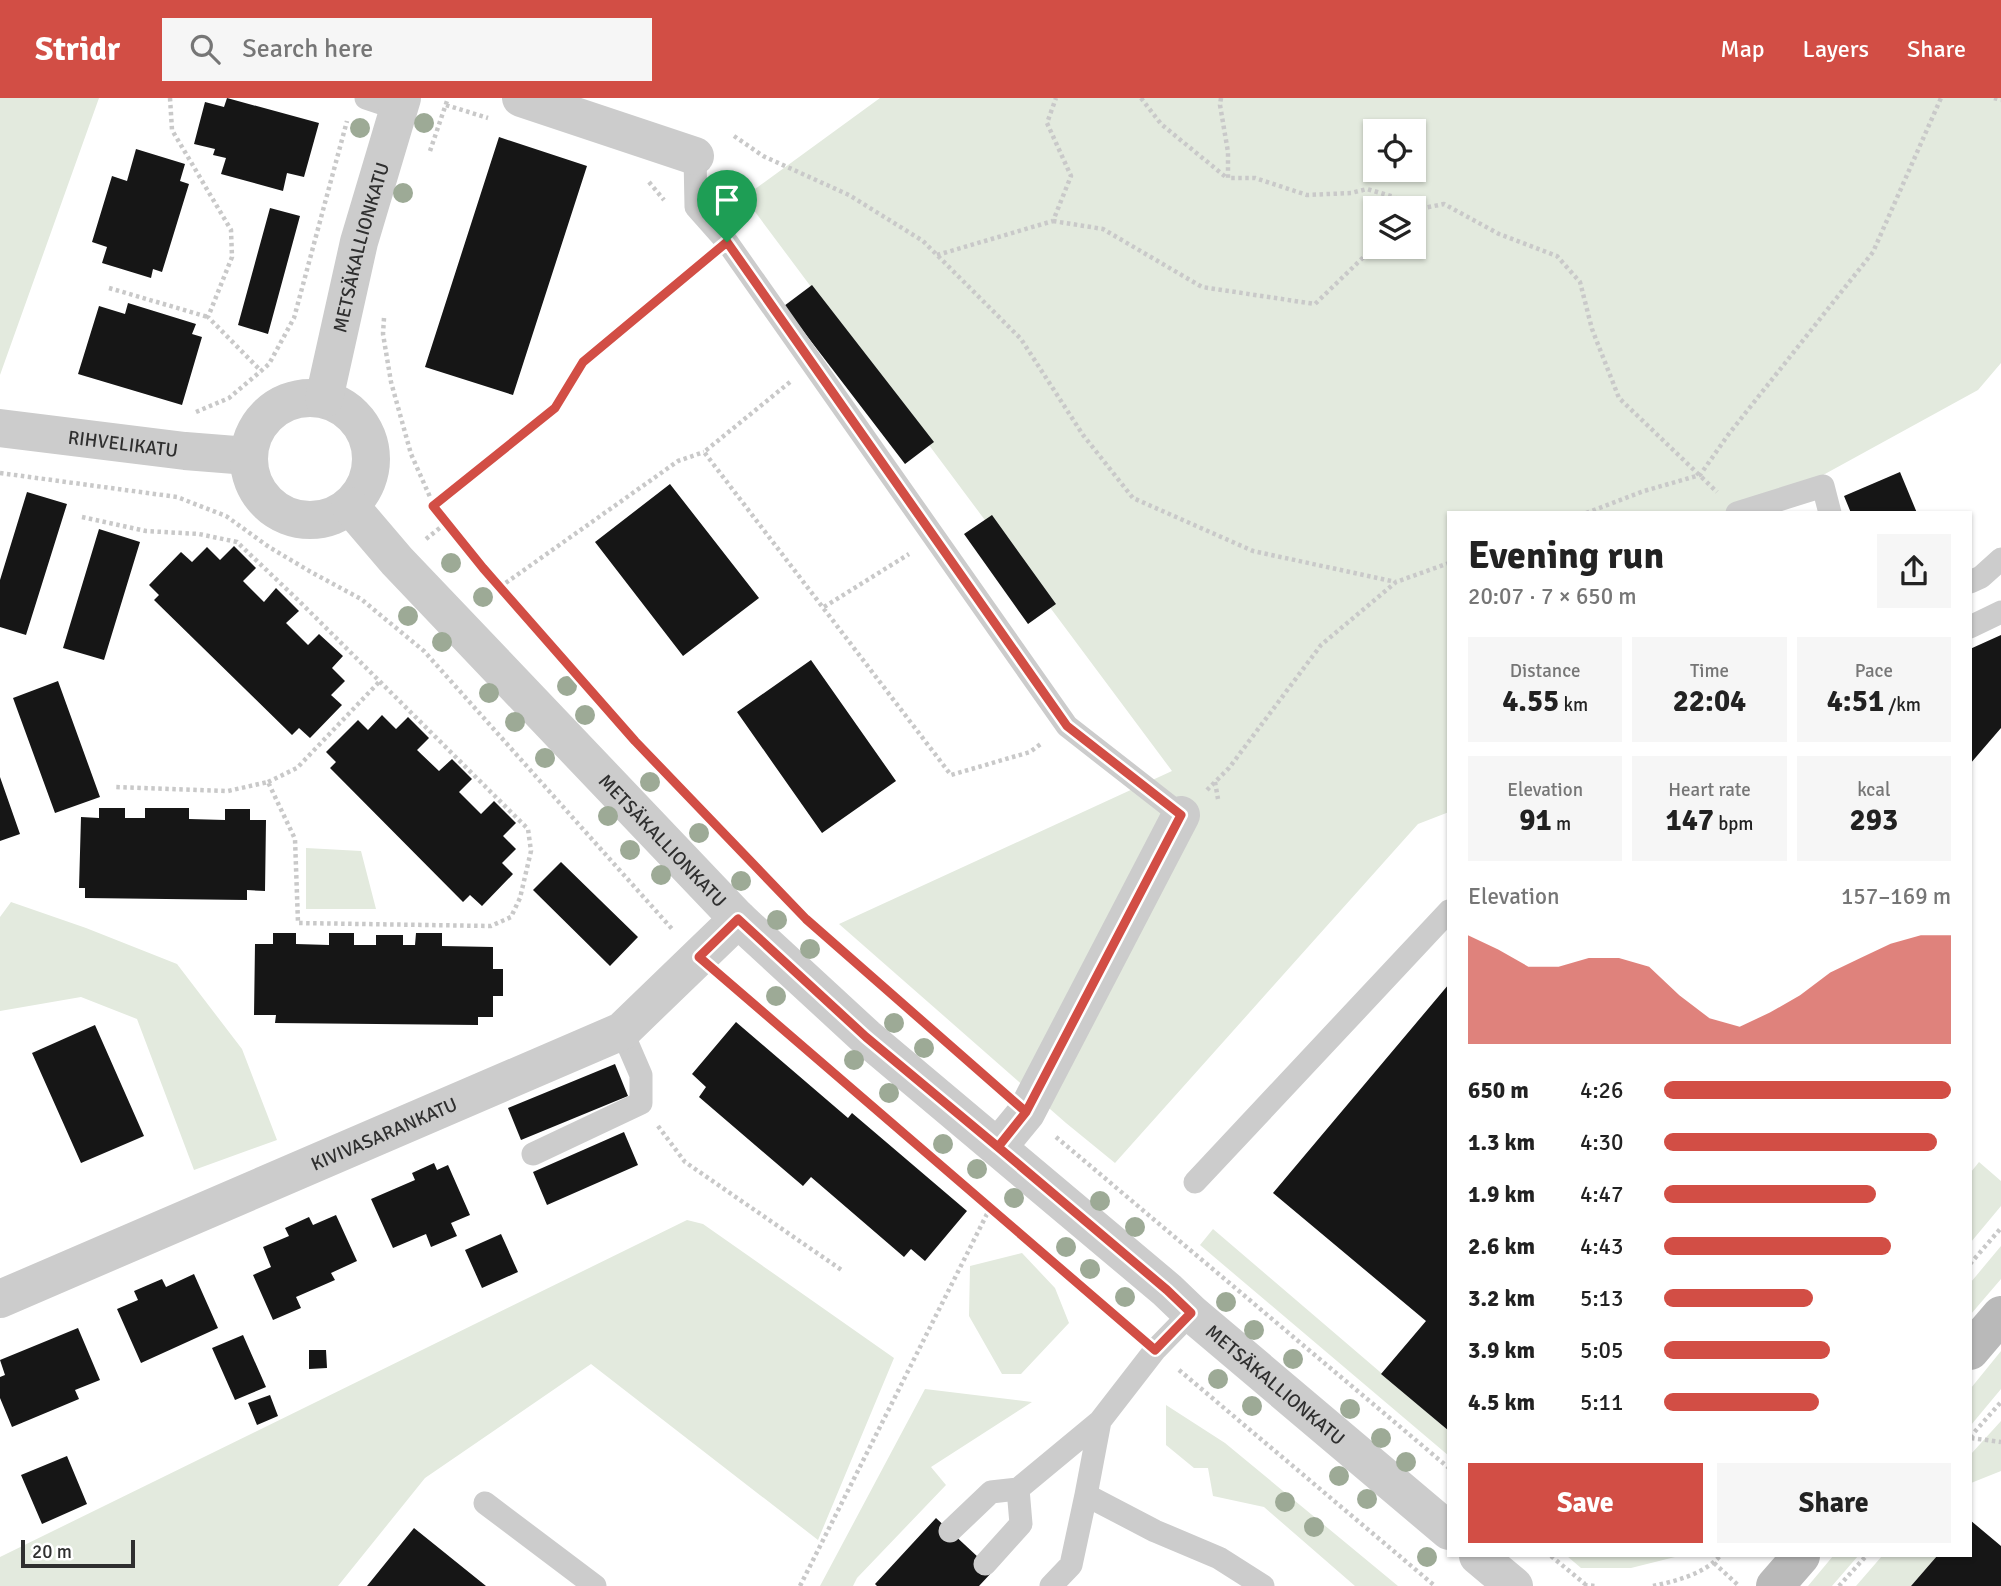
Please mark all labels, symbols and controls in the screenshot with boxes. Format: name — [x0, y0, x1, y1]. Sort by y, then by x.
search box — [162, 18, 652, 81]
text: Stridr — [35, 29, 120, 70]
icon: search — [186, 30, 224, 68]
text: Search here — [242, 33, 373, 65]
text: Map — [1720, 34, 1765, 64]
text: Layers — [1803, 34, 1869, 64]
text: Share — [1907, 34, 1966, 64]
map controls — [1363, 119, 1426, 259]
button: locate — [1363, 119, 1426, 182]
street label: METSÄKALLIONKATU — [328, 160, 395, 335]
pin — [697, 170, 757, 242]
icon: arrive — [708, 181, 746, 219]
button: layers — [1363, 196, 1426, 259]
street label: RIHVELIKATU — [67, 426, 179, 463]
text: Evening run — [1468, 532, 1664, 579]
button: share — [1877, 534, 1951, 608]
text: 20:07 · 7 × 650 m — [1468, 582, 1637, 611]
text: Distance — [1510, 659, 1581, 683]
text: Time — [1690, 659, 1729, 683]
text: Pace — [1855, 659, 1893, 683]
text: 4.55 — [1502, 683, 1559, 720]
text: 22:04 — [1673, 683, 1746, 720]
text: 4:51 — [1827, 683, 1884, 720]
text: km — [1559, 693, 1588, 717]
text: /km — [1884, 693, 1921, 717]
street label: METSÄKALLIONKATU — [593, 769, 731, 913]
text: Elevation — [1507, 778, 1583, 802]
text: Heart rate — [1668, 778, 1751, 802]
text: kcal — [1857, 778, 1890, 802]
text: 91 — [1519, 802, 1552, 839]
text: 147 — [1665, 802, 1714, 839]
text: 293 — [1850, 802, 1898, 839]
text: m — [1552, 812, 1571, 836]
text: bpm — [1714, 812, 1754, 836]
text: Elevation — [1468, 882, 1560, 911]
text: 157–169 m — [1841, 882, 1951, 911]
text: 650 m — [1468, 1076, 1529, 1105]
text: 4:26 — [1580, 1076, 1623, 1105]
street label: KIVIVASARANKATU — [307, 1092, 461, 1177]
text: 1.3 km — [1468, 1128, 1535, 1157]
text: 4:30 — [1580, 1128, 1623, 1157]
text: 1.9 km — [1468, 1180, 1535, 1209]
text: 4:47 — [1580, 1180, 1623, 1209]
text: 2.6 km — [1468, 1232, 1535, 1261]
text: 4:43 — [1580, 1232, 1623, 1261]
text: 3.2 km — [1468, 1284, 1535, 1313]
text: 5:13 — [1580, 1284, 1623, 1313]
street label: METSÄKALLIONKATU — [1200, 1320, 1349, 1451]
text: 3.9 km — [1468, 1336, 1535, 1365]
text: 5:05 — [1580, 1336, 1623, 1365]
text: 4.5 km — [1468, 1388, 1535, 1417]
text: 5:11 — [1580, 1388, 1623, 1417]
button: Save — [1468, 1463, 1703, 1543]
button: Share — [1717, 1463, 1951, 1543]
scale bar — [21, 1537, 135, 1569]
text: 20 m — [32, 1540, 72, 1564]

